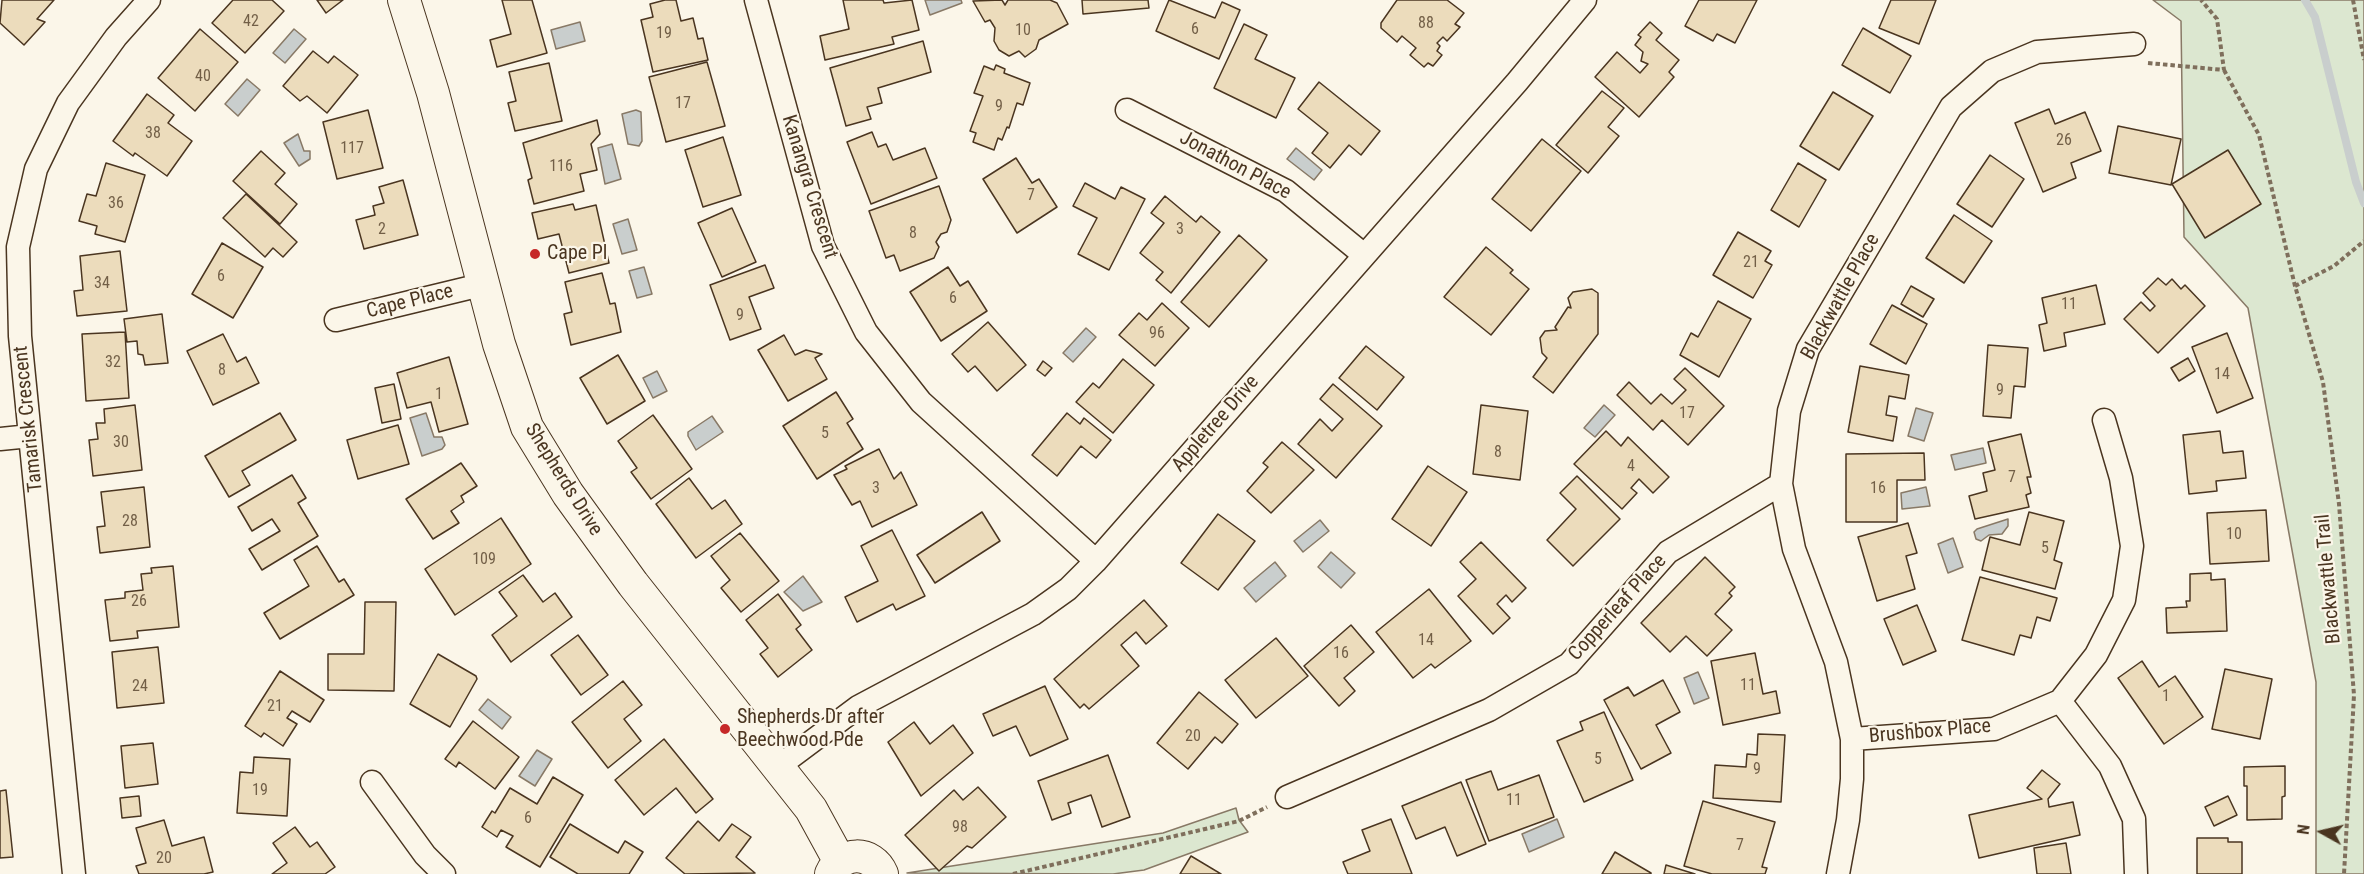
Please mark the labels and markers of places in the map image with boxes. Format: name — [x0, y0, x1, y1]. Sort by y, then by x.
place label: Cape Pl — [547, 242, 607, 266]
marker: Cape Pl — [528, 247, 542, 261]
place label: Shepherds Dr after Beechwood Pde — [737, 706, 884, 753]
marker: Shepherds Dr after Beechwood Pde — [718, 722, 732, 736]

